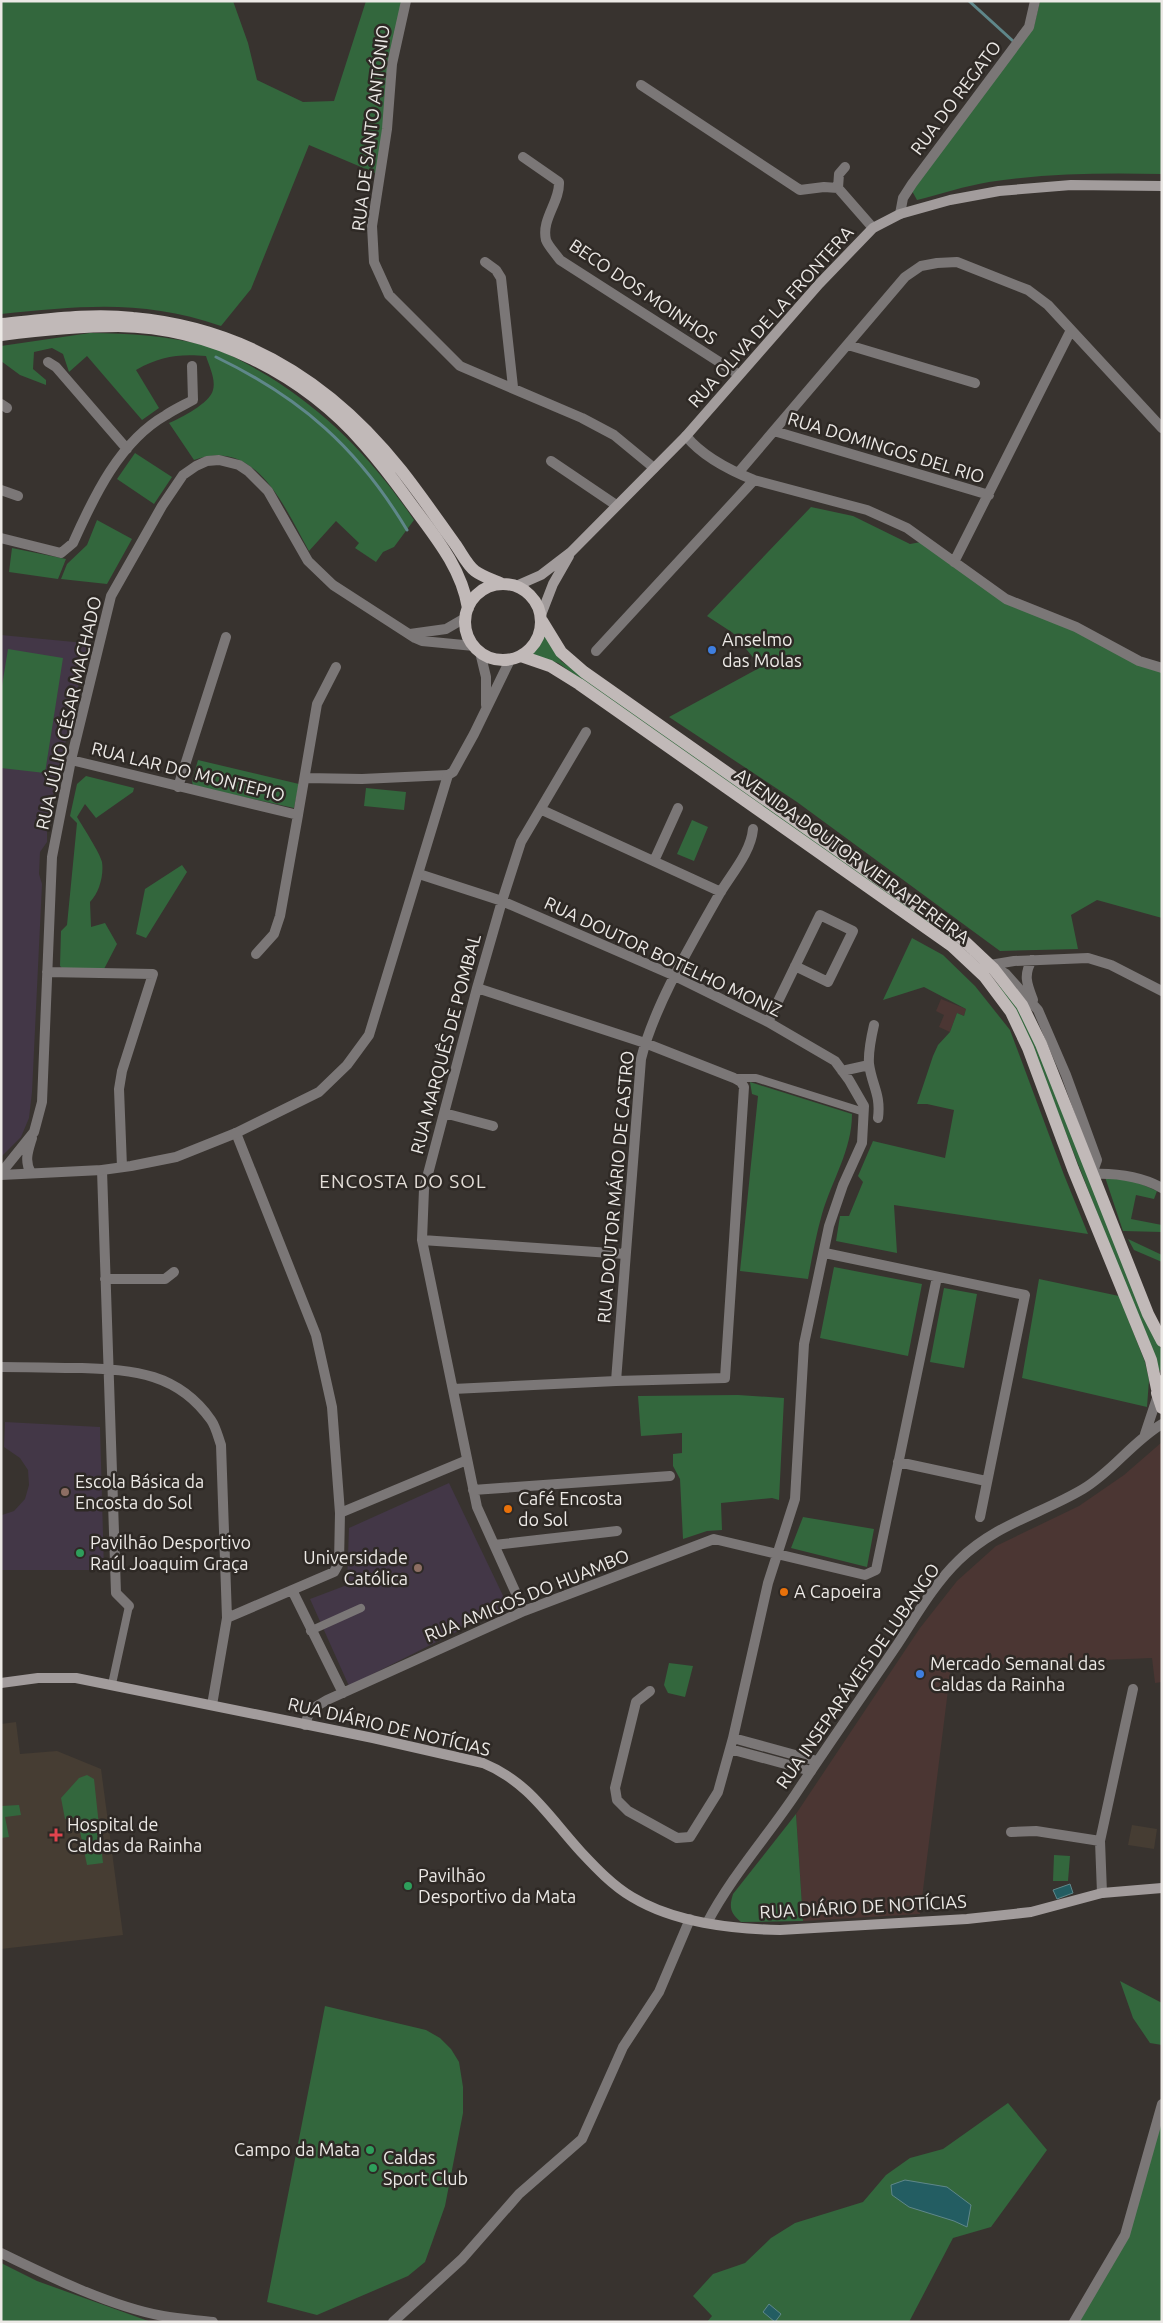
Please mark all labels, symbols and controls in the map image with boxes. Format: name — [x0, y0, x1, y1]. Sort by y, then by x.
street label: RUA DE SANTO ANTÓNIO — [346, 23, 393, 232]
street label: RUA DO REGATO — [906, 36, 1005, 158]
street label: RUA OLIVA DE LA FRONTERA — [684, 221, 857, 411]
street label: BECO DOS MOINHOS — [566, 234, 721, 348]
street label: RUA DOMINGOS DEL RIO — [786, 408, 987, 486]
street label: RUA JÚLIO CÉSAR MACHADO — [30, 594, 105, 831]
place label: Anselmo das Molas — [722, 629, 802, 670]
marker: Anselmo das Molas — [706, 644, 718, 656]
street label: RUA LAR DO MONTEPIO — [89, 737, 287, 805]
street label: AVENIDA DOUTOR VIEIRA PEREIRA — [732, 763, 974, 947]
street label: RUA DOUTOR BOTELHO MONIZ — [542, 892, 785, 1020]
street label: RUA MARQUÊS DE POMBAL — [405, 931, 485, 1156]
street label: RUA DOUTOR MÁRIO DE CASTRO — [592, 1050, 637, 1324]
district label: ENCOSTA DO SOL — [319, 1170, 487, 1192]
place label: Escola Básica da Encosta do Sol — [75, 1471, 204, 1512]
marker: Escola Básica da Encosta do Sol — [59, 1486, 71, 1498]
place label: Café Encosta do Sol — [518, 1488, 623, 1529]
marker: Café Encosta do Sol — [502, 1503, 514, 1515]
place label: Pavilhão Desportivo Raúl Joaquim Graça — [90, 1532, 251, 1573]
street label: RUA AMIGOS DO HUAMBO — [421, 1545, 632, 1645]
marker: Pavilhão Desportivo Raúl Joaquim Graça — [74, 1547, 86, 1559]
place label: Universidade Católica — [303, 1547, 408, 1588]
street label: RUA INSEPARÁVEIS DE LUBANGO — [771, 1558, 943, 1792]
marker: Universidade Católica — [412, 1562, 424, 1574]
place label: A Capoeira — [794, 1581, 882, 1601]
marker: A Capoeira — [778, 1586, 790, 1598]
place label: Mercado Semanal das Caldas da Rainha — [930, 1653, 1105, 1694]
marker: Mercado Semanal das Caldas da Rainha — [914, 1668, 926, 1680]
street label: RUA DIÁRIO DE NOTÍCIAS — [286, 1692, 493, 1759]
place label: Hospital de Caldas da Rainha — [67, 1814, 202, 1855]
marker: Hospital de Caldas da Rainha — [49, 1828, 63, 1842]
place label: Pavilhão Desportivo da Mata — [418, 1865, 576, 1906]
marker: Pavilhão Desportivo da Mata — [402, 1880, 414, 1892]
street label: RUA DIÁRIO DE NOTÍCIAS — [759, 1890, 967, 1921]
place label: Campo da Mata — [234, 2139, 360, 2159]
marker: Campo da Mata — [364, 2144, 376, 2156]
place label: Caldas Sport Club — [383, 2147, 468, 2188]
marker: Caldas Sport Club — [367, 2162, 379, 2174]

